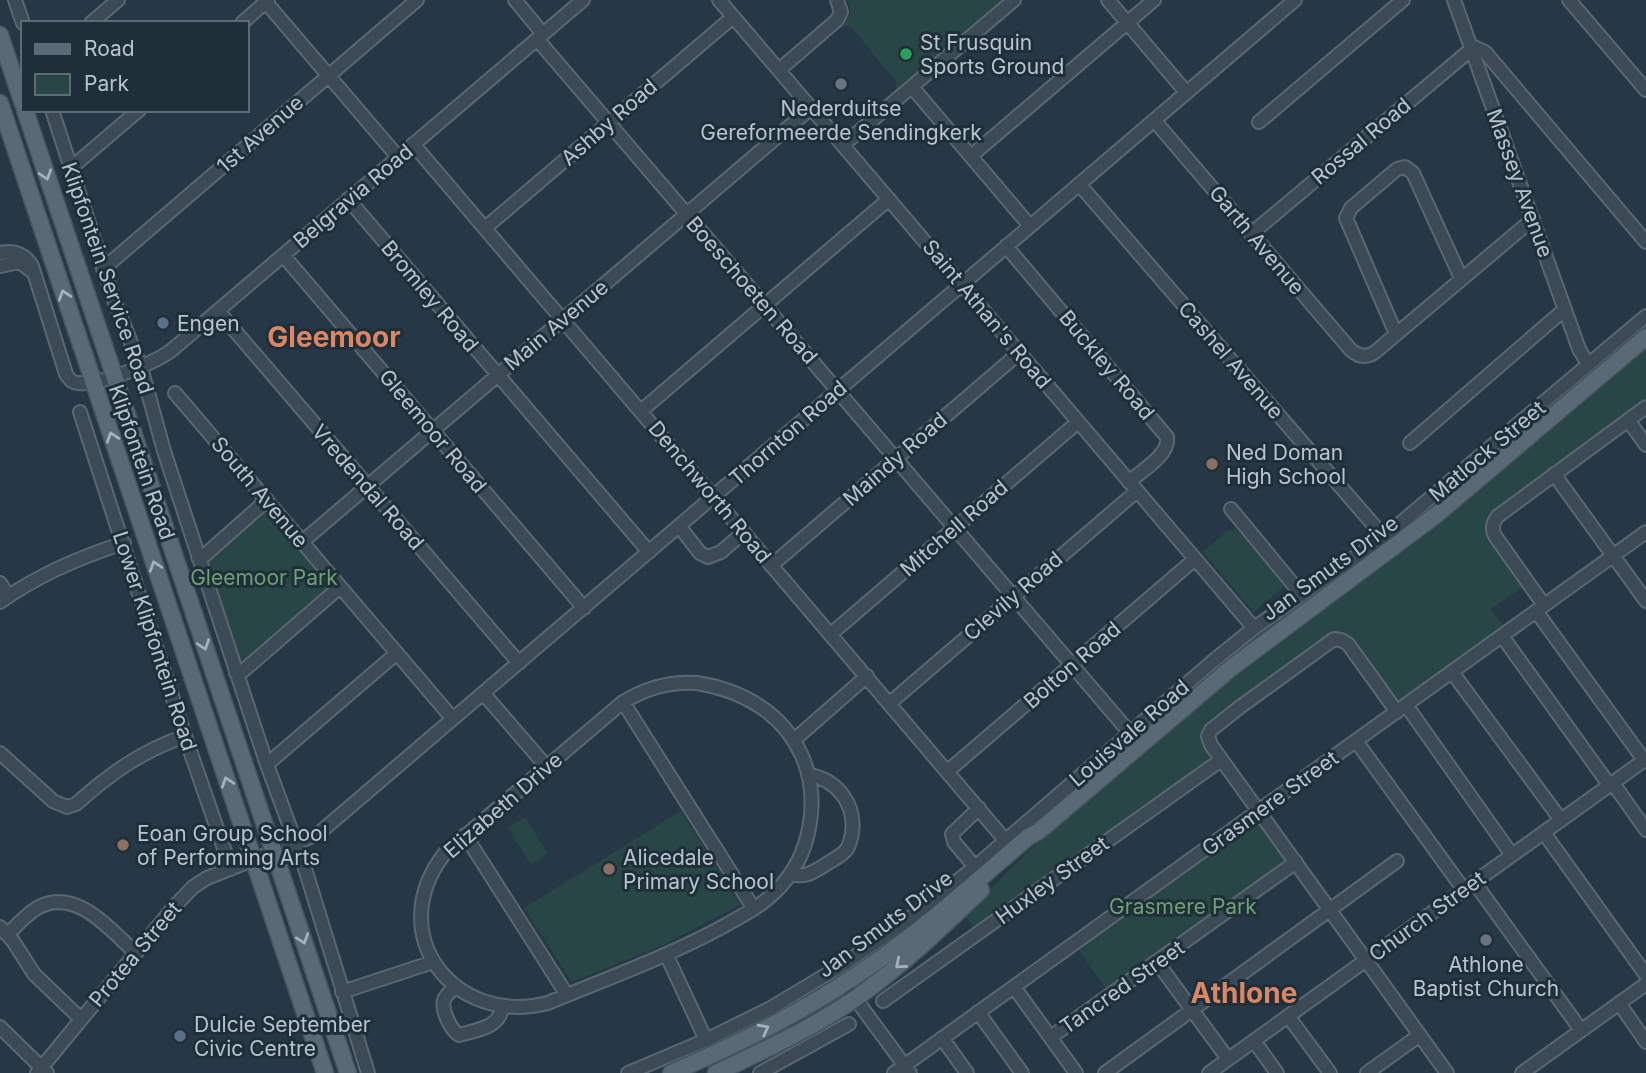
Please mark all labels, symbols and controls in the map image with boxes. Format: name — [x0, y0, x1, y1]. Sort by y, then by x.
legend — [21, 21, 248, 112]
place label: St Frusquin Sports Ground — [920, 30, 1064, 79]
text: Road — [84, 36, 135, 61]
marker: St Frusquin Sports Ground — [898, 46, 914, 62]
text: Park — [84, 71, 129, 96]
street label: Ashby Road — [556, 74, 662, 170]
marker: Nederduitse Gereformeerde Sendingkerk — [833, 76, 849, 92]
street label: 1st Avenue — [212, 90, 308, 178]
street label: Rossal Road — [1306, 92, 1416, 190]
place label: Nederduitse Gereformeerde Sendingkerk — [700, 96, 982, 145]
street label: Massey Avenue — [1482, 105, 1558, 261]
street label: Belgravia Road — [288, 139, 418, 253]
street label: Klipfontein Service Road — [57, 159, 159, 397]
one-way arrow — [38, 168, 52, 181]
street label: Garth Avenue — [1204, 180, 1310, 300]
street label: Boeschoeten Road — [681, 211, 823, 369]
street label: Saint Athan's Road — [917, 234, 1057, 394]
street label: Bromley Road — [376, 235, 484, 357]
street label: Main Avenue — [499, 274, 613, 376]
one-way arrow — [58, 289, 72, 301]
street label: Cashel Avenue — [1173, 296, 1289, 424]
street label: Buckley Road — [1054, 305, 1160, 425]
place label: Engen — [177, 311, 240, 336]
marker: Engen — [155, 315, 171, 331]
district label: Gleemoor — [267, 320, 401, 354]
street label: Gleemoor Road — [374, 364, 492, 498]
street label: Thornton Road — [724, 375, 852, 491]
street label: Klipfontein Road — [104, 381, 180, 543]
street label: Matlock Street — [1424, 395, 1550, 507]
street label: Maindy Road — [838, 407, 952, 511]
street label: Denchworth Road — [643, 416, 777, 568]
street label: Vredendal Road — [307, 419, 429, 555]
one-way arrow — [106, 431, 120, 443]
street label: South Avenue — [206, 431, 314, 553]
place label: Ned Doman High School — [1226, 440, 1346, 489]
marker: Ned Doman High School — [1204, 456, 1220, 472]
street label: Mitchell Road — [895, 475, 1013, 581]
street label: Jan Smuts Drive — [1257, 510, 1403, 626]
street label: Lower Klipfontein Road — [108, 528, 202, 754]
street label: Clevily Road — [958, 546, 1068, 646]
one-way arrow — [149, 560, 163, 573]
park label: Gleemoor Park — [190, 565, 338, 590]
street label: Bolton Road — [1019, 616, 1125, 714]
one-way arrow — [196, 639, 210, 651]
street label: Louisvale Road — [1064, 674, 1194, 792]
street label: Grasmere Street — [1197, 745, 1343, 861]
street label: Elizabeth Drive — [439, 747, 567, 863]
one-way arrow — [220, 776, 235, 788]
place label: Eoan Group School of Performing Arts — [137, 821, 328, 870]
street label: Huxley Street — [991, 831, 1113, 929]
marker: Eoan Group School of Performing Arts — [115, 837, 131, 853]
place label: Alicedale Primary School — [623, 845, 774, 894]
marker: Alicedale Primary School — [601, 861, 617, 877]
street label: Jan Smuts Drive — [813, 865, 957, 983]
street label: Church Street — [1364, 865, 1490, 966]
park label: Grasmere Park — [1109, 894, 1257, 919]
street label: Protea Street — [84, 896, 186, 1012]
one-way arrow — [295, 932, 309, 944]
marker: Athlone Baptist Church — [1478, 932, 1494, 948]
street label: Tancred Street — [1055, 935, 1189, 1039]
place label: Athlone Baptist Church — [1413, 952, 1559, 1001]
one-way arrow — [896, 956, 909, 968]
district label: Athlone — [1191, 976, 1297, 1010]
place label: Dulcie September Civic Centre — [194, 1012, 371, 1061]
one-way arrow — [757, 1023, 769, 1037]
marker: Dulcie September Civic Centre — [172, 1028, 188, 1044]

